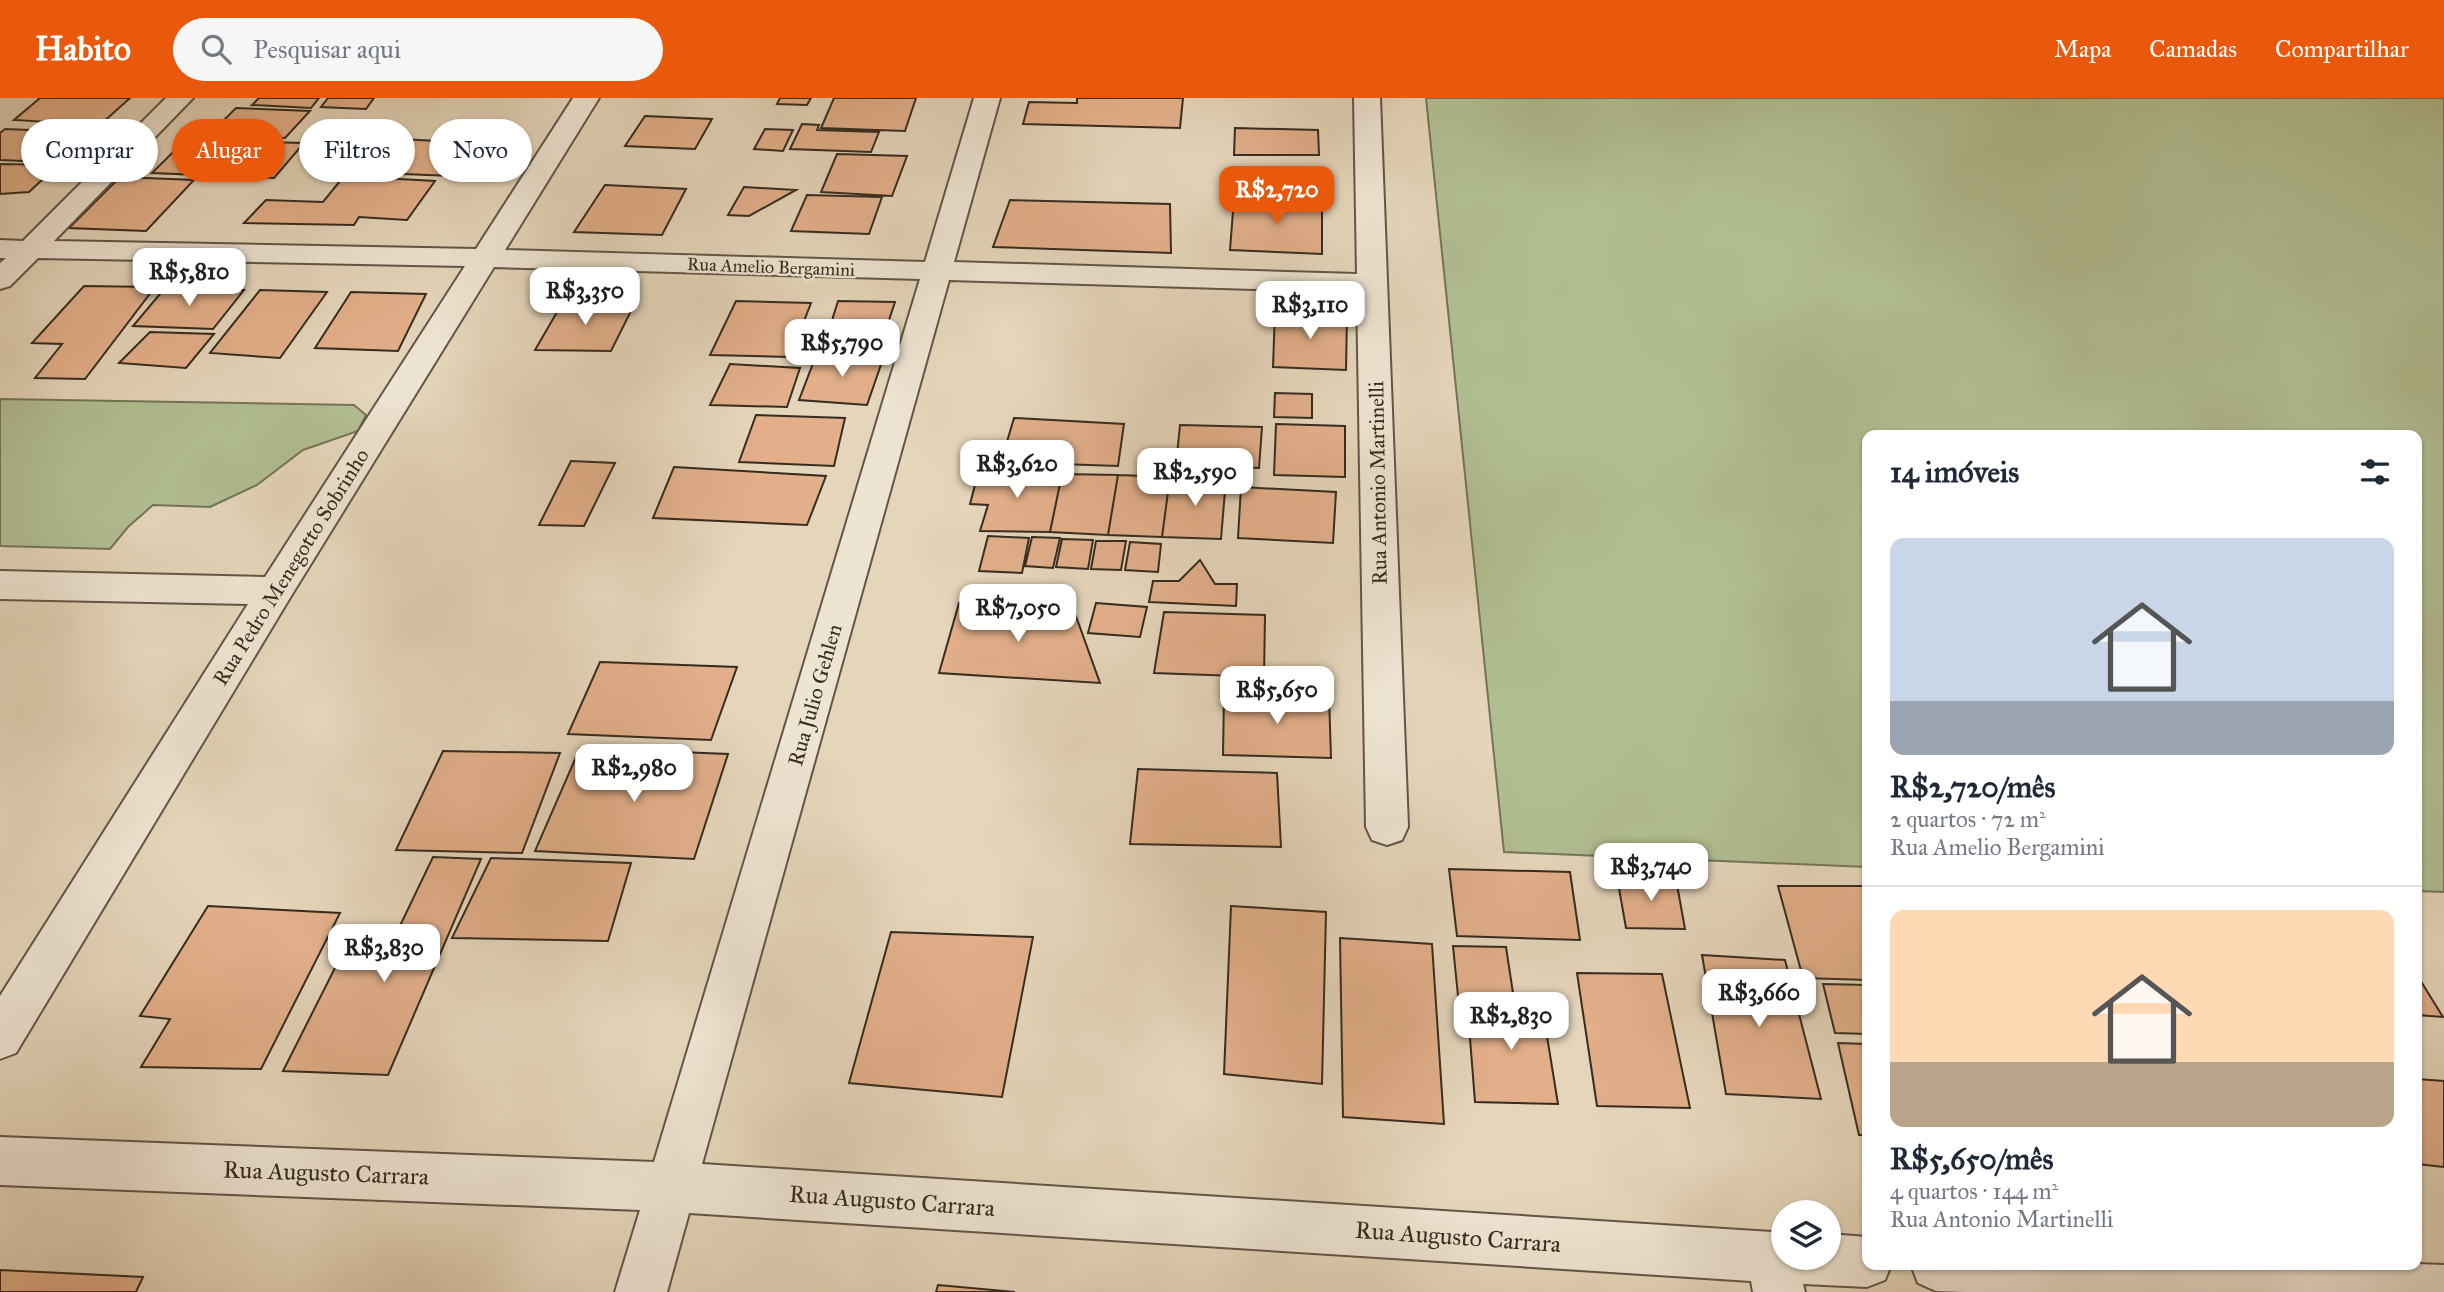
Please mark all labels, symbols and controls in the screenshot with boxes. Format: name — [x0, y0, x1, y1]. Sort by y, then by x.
search box — [173, 18, 663, 81]
text: Habito — [35, 29, 131, 69]
icon: search — [197, 30, 235, 68]
text: Pesquisar aqui — [253, 33, 401, 65]
text: Mapa — [2054, 34, 2111, 64]
text: Camadas — [2149, 34, 2237, 64]
text: Compartilhar — [2275, 34, 2409, 64]
chip: Comprar — [21, 119, 158, 182]
chip: Alugar — [172, 119, 285, 182]
chip: Filtros — [299, 119, 415, 182]
chip: Novo — [429, 119, 532, 182]
pin: R$2,720 — [1212, 166, 1342, 226]
text: R$2,720 — [1235, 175, 1319, 203]
pin: R$5,810 — [124, 248, 254, 308]
street label: Rua Amelio Bergamini — [687, 253, 855, 282]
text: R$5,810 — [149, 257, 229, 285]
pin: R$3,350 — [520, 268, 650, 327]
text: R$3,350 — [546, 276, 624, 304]
pin: R$3,110 — [1245, 282, 1375, 341]
text: R$3,110 — [1272, 290, 1348, 318]
pin: R$5,790 — [777, 320, 907, 379]
text: R$5,790 — [801, 328, 883, 356]
street label: Rua Antonio Martinelli — [1363, 381, 1393, 585]
pin: R$3,620 — [952, 440, 1082, 500]
street label: Rua Pedro Menegotto Sobrinho — [207, 444, 375, 690]
pin: R$2,590 — [1130, 448, 1260, 508]
text: R$3,620 — [976, 449, 1058, 477]
icon: filters — [2356, 453, 2394, 491]
text: 14 imóveis — [1890, 454, 2019, 490]
text: R$2,590 — [1153, 457, 1237, 485]
pin: R$7,050 — [953, 584, 1083, 644]
icon: home — [2079, 584, 2205, 710]
text: R$7,050 — [975, 593, 1061, 621]
street label: Rua Julio Gehlen — [782, 621, 848, 769]
pin: R$5,650 — [1212, 666, 1342, 726]
text: R$5,650 — [1236, 675, 1318, 703]
pin: R$2,980 — [569, 744, 699, 804]
text: R$2,980 — [591, 753, 677, 781]
text: R$2,720/mês — [1890, 769, 2055, 805]
text: 2 quartos · 72 m² — [1890, 805, 2046, 833]
text: Rua Amelio Bergamini — [1890, 833, 2105, 861]
pin: R$3,740 — [1586, 844, 1716, 903]
text: R$3,740 — [1610, 852, 1692, 880]
pin: R$3,830 — [319, 924, 449, 984]
text: R$3,830 — [344, 933, 424, 961]
icon: home — [2079, 956, 2205, 1082]
pin: R$3,660 — [1694, 970, 1824, 1029]
text: R$3,660 — [1718, 978, 1800, 1006]
pin: R$2,830 — [1446, 992, 1576, 1052]
text: R$2,830 — [1470, 1001, 1552, 1029]
text: R$5,650/mês — [1890, 1141, 2053, 1177]
street label: Rua Augusto Carrara — [222, 1154, 430, 1192]
text: 4 quartos · 144 m² — [1890, 1177, 2058, 1205]
street label: Rua Augusto Carrara — [788, 1179, 997, 1223]
map controls — [1771, 1200, 1841, 1270]
button: layers — [1771, 1200, 1841, 1270]
text: Rua Antonio Martinelli — [1890, 1205, 2113, 1233]
street label: Rua Augusto Carrara — [1354, 1215, 1563, 1259]

